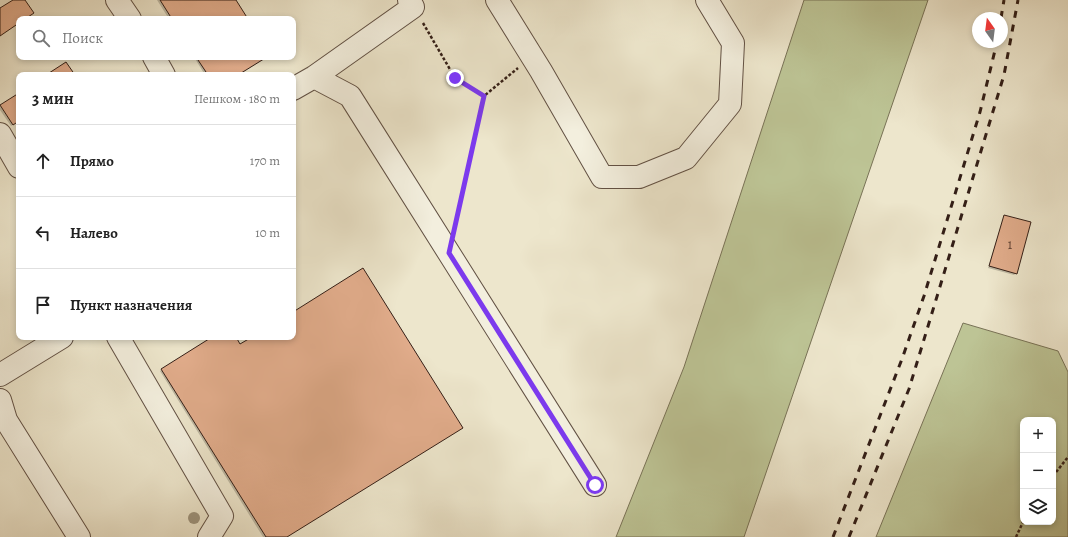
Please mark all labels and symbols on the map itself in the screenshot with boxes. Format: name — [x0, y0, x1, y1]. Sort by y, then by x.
north arrow — [972, 12, 1008, 48]
route end — [446, 69, 464, 87]
house number: 1 — [1008, 235, 1013, 254]
route start — [586, 476, 604, 494]

